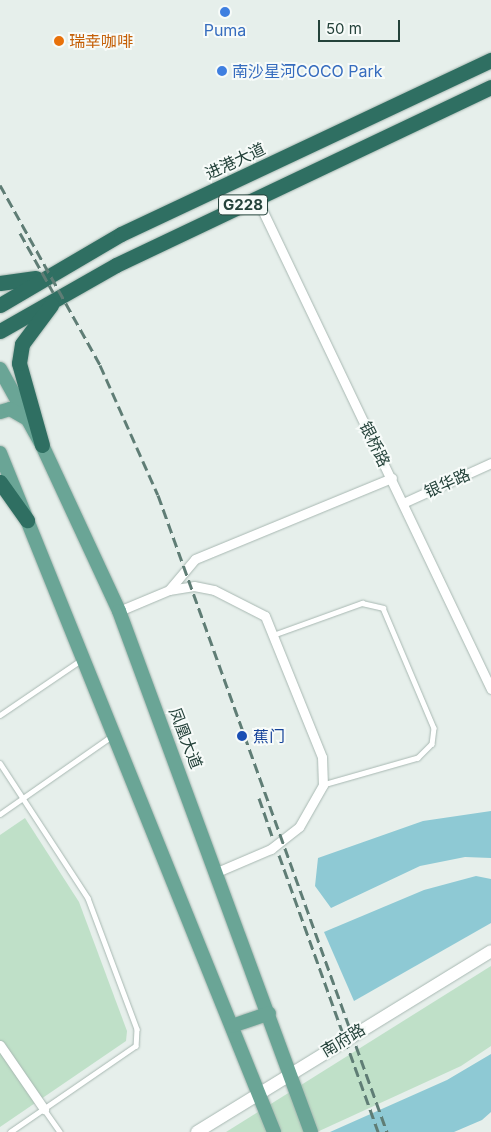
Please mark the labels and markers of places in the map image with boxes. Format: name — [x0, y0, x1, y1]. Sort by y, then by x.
marker: Puma — [219, 6, 231, 18]
place label: Puma — [204, 20, 246, 40]
place label: 瑞幸咖啡 — [69, 31, 133, 51]
marker: 瑞幸咖啡 — [53, 35, 65, 47]
place label: 南沙星河COCO Park — [232, 61, 383, 81]
marker: 南沙星河COCO Park — [216, 65, 228, 77]
place label: 蕉门 — [253, 726, 285, 746]
marker: 蕉门 — [235, 729, 249, 743]

